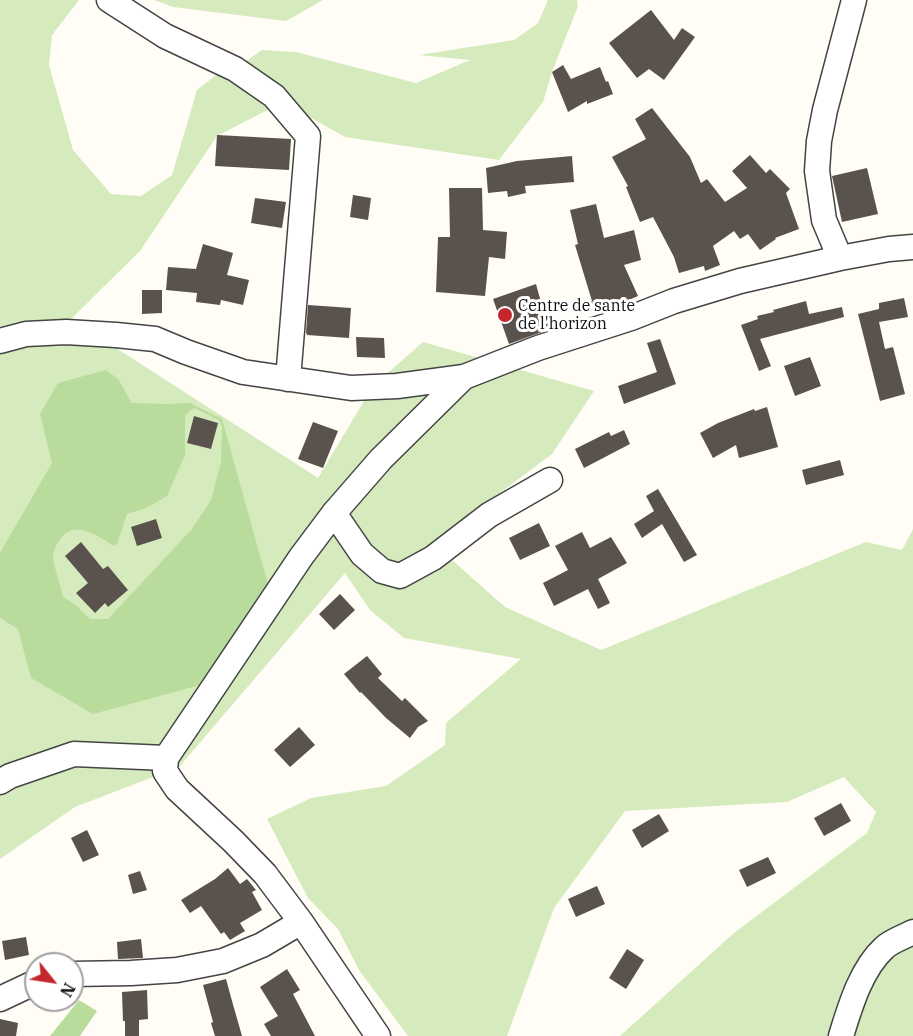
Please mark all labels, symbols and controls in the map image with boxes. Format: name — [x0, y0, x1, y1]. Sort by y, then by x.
place label: Centre de sante de l'horizon — [518, 296, 635, 334]
marker: Centre de sante de l'horizon — [496, 306, 514, 324]
north arrow — [24, 952, 84, 1012]
text: N — [56, 980, 80, 1000]

